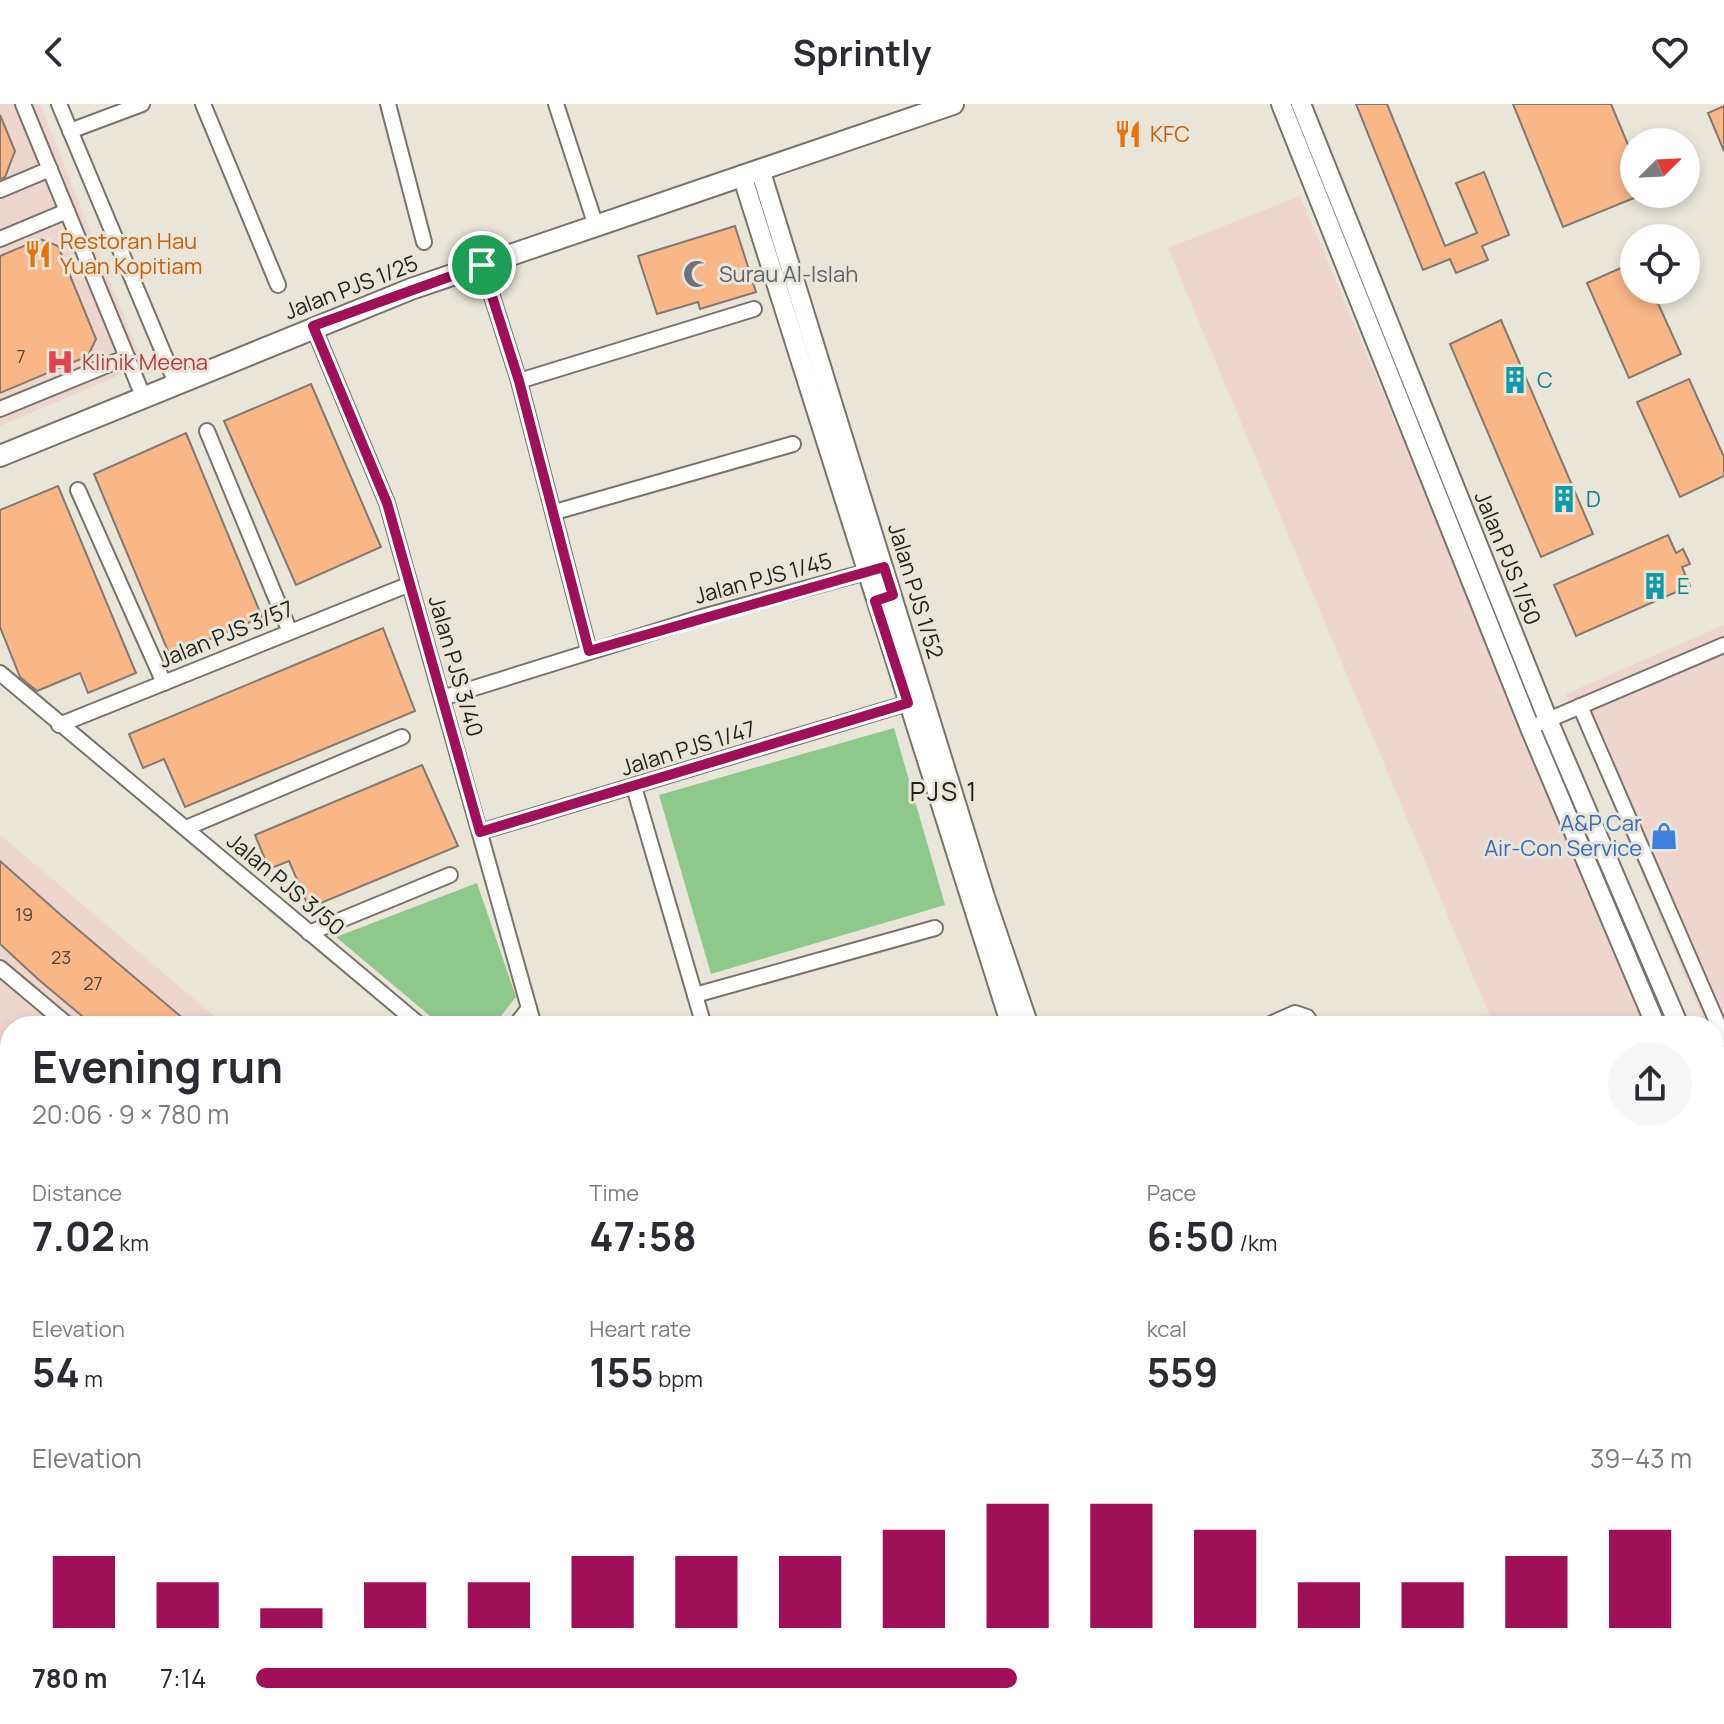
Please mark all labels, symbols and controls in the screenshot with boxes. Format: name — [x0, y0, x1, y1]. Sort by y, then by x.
text: Sprintly — [793, 28, 931, 77]
icon: back — [32, 30, 76, 74]
icon: heart — [1648, 30, 1692, 74]
restaurant icon: KFC — [1113, 119, 1143, 149]
place label: KFC — [1150, 119, 1190, 149]
north arrow — [1620, 128, 1700, 208]
map controls — [1620, 128, 1700, 304]
button: locate — [1620, 224, 1700, 304]
place label: Restoran Hau Yuan Kopitiam — [60, 226, 202, 281]
pin — [448, 231, 516, 299]
restaurant icon: Restoran Hau Yuan Kopitiam — [23, 239, 53, 269]
icon: arrive — [460, 243, 504, 287]
street label: Jalan PJS 1/25 — [280, 248, 422, 326]
mosque icon: Surau Al-Islah — [682, 259, 712, 289]
place label: Surau Al-Islah — [719, 259, 858, 289]
house number: 7 — [16, 344, 26, 368]
hospital icon: Klinik Meena — [45, 347, 75, 377]
place label: Klinik Meena — [82, 347, 208, 377]
building icon: C — [1500, 365, 1530, 395]
place label: C — [1537, 365, 1553, 395]
building icon: D — [1549, 484, 1579, 514]
place label: D — [1586, 484, 1601, 514]
street label: Jalan PJS 1/50 — [1468, 487, 1548, 629]
street label: Jalan PJS 1/52 — [881, 520, 951, 662]
street label: Jalan PJS 1/45 — [691, 545, 835, 611]
building icon: E — [1640, 571, 1670, 601]
place label: E — [1677, 571, 1690, 601]
street label: Jalan PJS 3/40 — [422, 592, 490, 740]
street label: Jalan PJS 3/57 — [154, 593, 298, 675]
street label: Jalan PJS 1/47 — [617, 713, 759, 783]
district label: PJS 1 — [910, 773, 978, 809]
place label: A&P Car Air-Con Service — [1484, 808, 1642, 863]
shop icon: A&P Car Air-Con Service — [1649, 821, 1679, 851]
street label: Jalan PJS 3/50 — [221, 826, 351, 942]
house number: 19 — [15, 902, 33, 926]
house number: 23 — [51, 945, 71, 969]
house number: 27 — [83, 971, 103, 995]
text: Evening run — [32, 1036, 283, 1096]
button: share — [1608, 1042, 1692, 1126]
text: 20:06 · 9 × 780 m — [32, 1096, 229, 1132]
text: Distance — [32, 1178, 122, 1208]
text: Time — [589, 1178, 639, 1208]
text: Pace — [1147, 1178, 1196, 1208]
text: 7.02 — [32, 1208, 115, 1263]
text: 47:58 — [589, 1208, 697, 1263]
text: 6:50 — [1147, 1208, 1235, 1263]
text: km — [115, 1228, 149, 1258]
text: /km — [1235, 1228, 1277, 1258]
text: Elevation — [32, 1314, 125, 1344]
text: Heart rate — [589, 1314, 691, 1344]
text: kcal — [1147, 1314, 1187, 1344]
text: 54 — [32, 1344, 80, 1399]
text: 155 — [589, 1344, 654, 1399]
text: 559 — [1147, 1344, 1218, 1399]
text: m — [80, 1364, 103, 1394]
text: bpm — [654, 1364, 703, 1394]
text: Elevation — [32, 1440, 142, 1476]
text: 39–43 m — [1590, 1440, 1692, 1476]
text: 780 m — [32, 1660, 107, 1696]
text: 7:14 — [160, 1660, 206, 1696]

